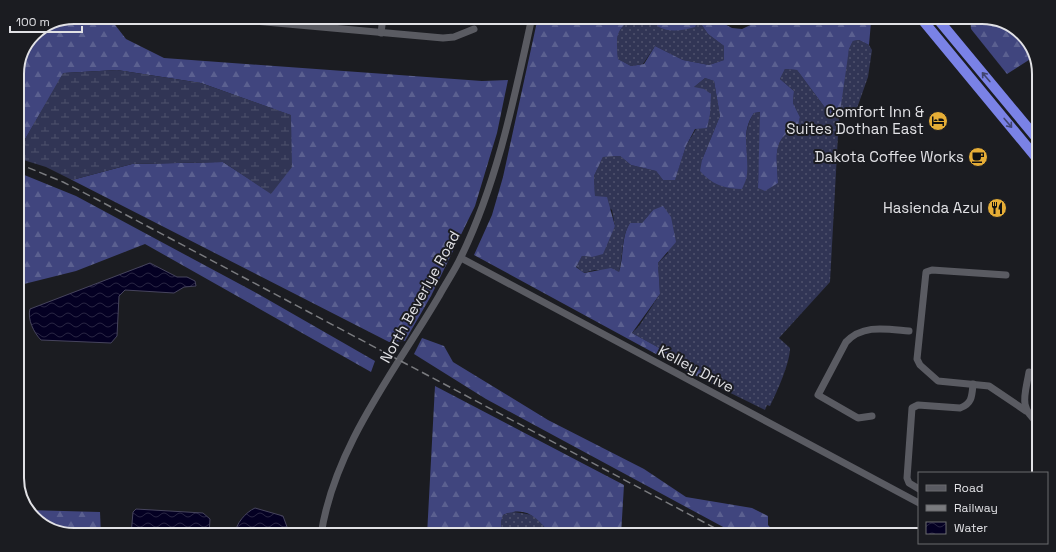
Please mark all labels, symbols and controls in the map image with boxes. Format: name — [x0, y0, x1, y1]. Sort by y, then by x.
scale bar — [10, 8, 82, 34]
text: 100 m — [16, 14, 50, 30]
one-way arrow — [981, 71, 990, 82]
place label: Comfort Inn & Suites Dothan East — [786, 102, 924, 138]
hotel icon: Comfort Inn & Suites Dothan East — [927, 110, 949, 132]
one-way arrow — [1003, 118, 1012, 129]
cafe icon: Dakota Coffee Works — [967, 146, 989, 168]
place label: Dakota Coffee Works — [815, 147, 964, 166]
restaurant icon: Hasienda Azul — [986, 197, 1008, 219]
place label: Hasienda Azul — [883, 198, 983, 217]
street label: North Beverlye Road — [375, 227, 464, 366]
street label: Kelley Drive — [655, 341, 737, 396]
legend — [918, 472, 1048, 544]
text: Road — [954, 480, 983, 496]
text: Railway — [954, 500, 998, 516]
text: Water — [954, 520, 988, 536]

